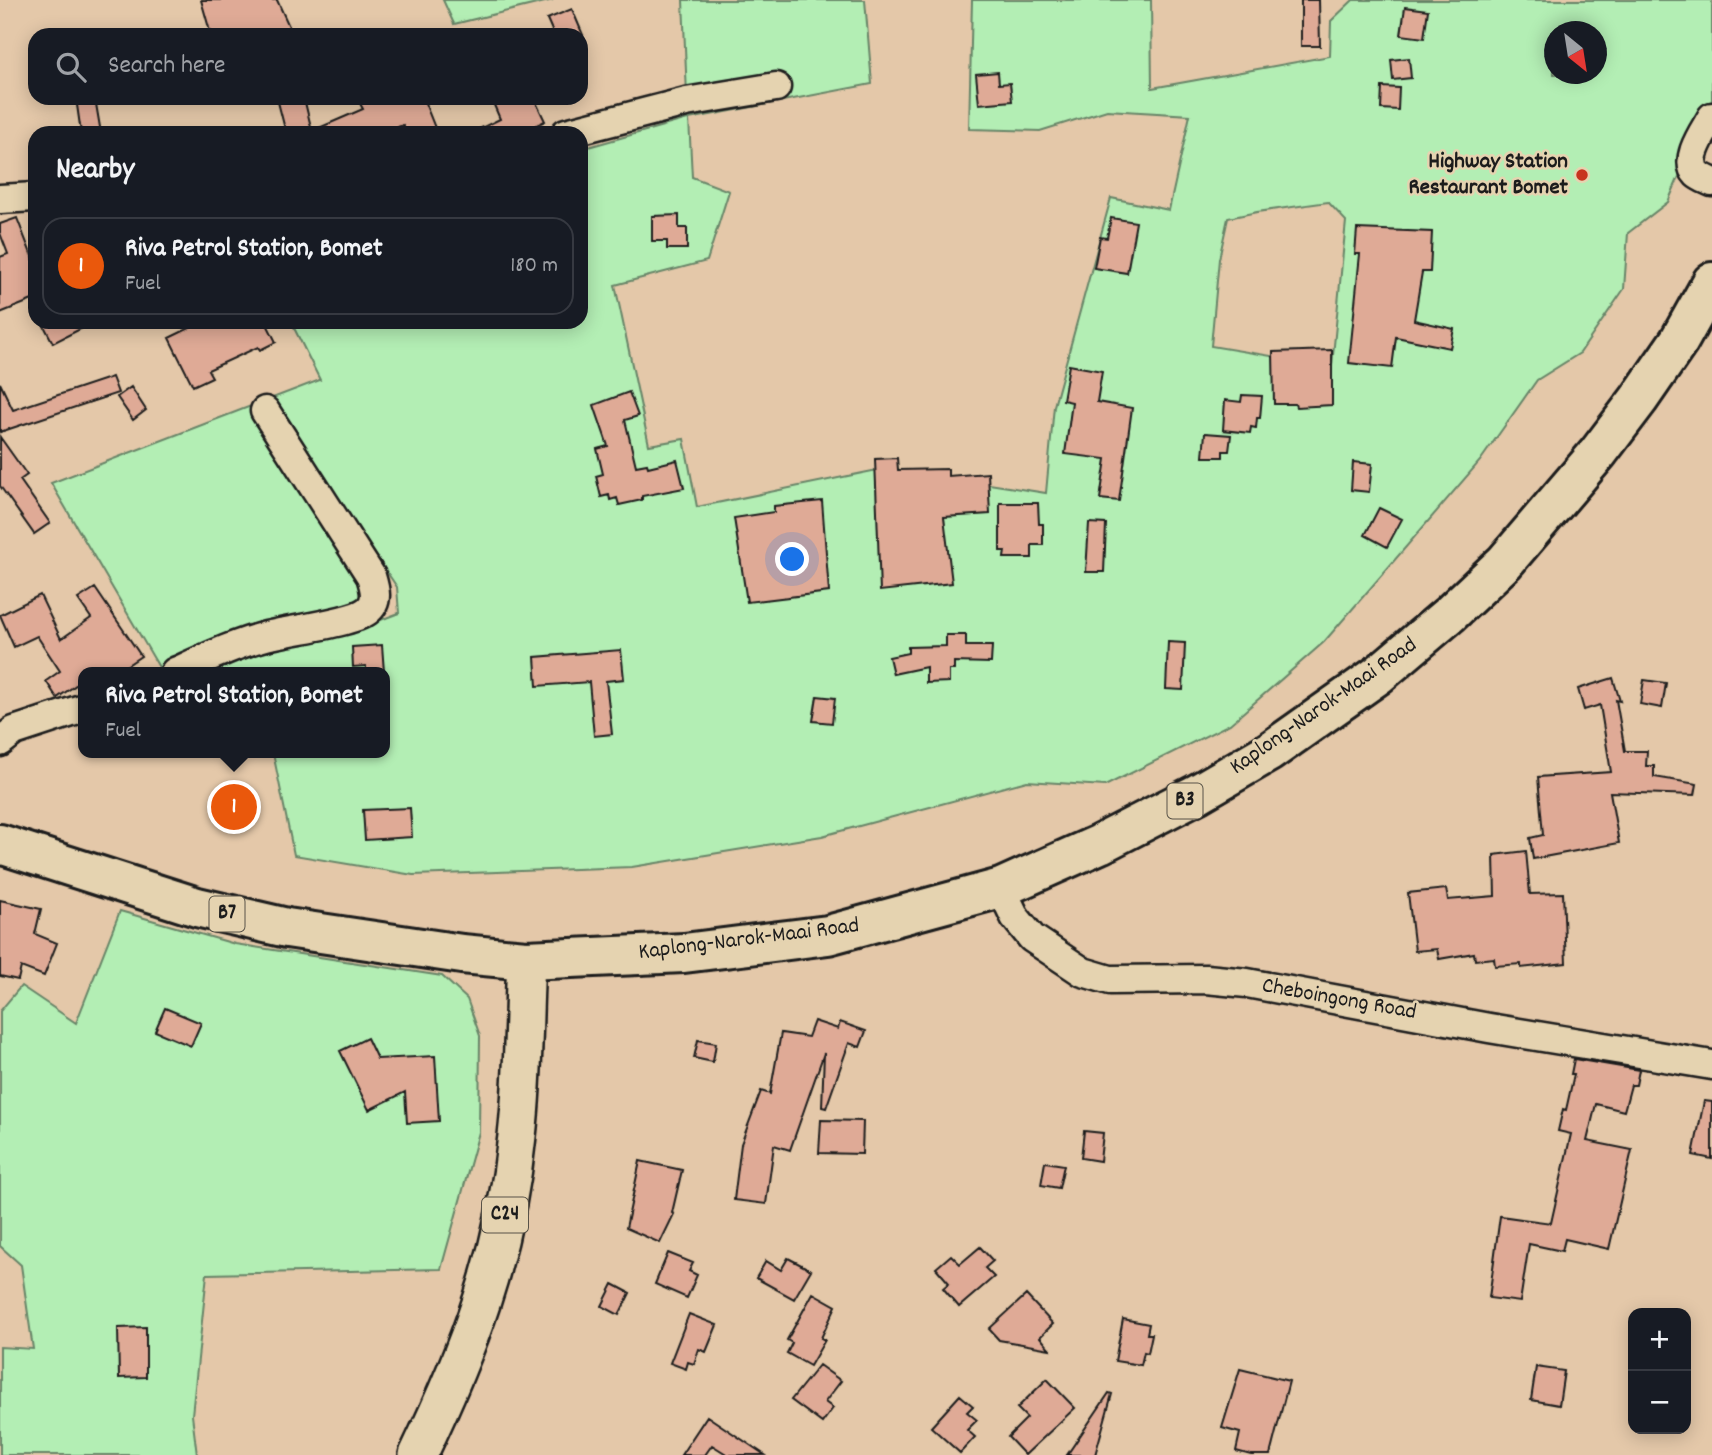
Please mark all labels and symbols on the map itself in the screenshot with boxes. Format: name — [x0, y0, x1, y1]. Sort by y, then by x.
north arrow — [1544, 21, 1607, 84]
place label: Highway Station Restaurant Bomet — [1409, 146, 1569, 205]
marker: Highway Station Restaurant Bomet — [1574, 167, 1590, 183]
your location — [775, 542, 809, 576]
street label: Kaplong-Narok-Maai Road — [1224, 630, 1424, 784]
pin: 1 — [211, 781, 257, 833]
road number: B3 — [1168, 784, 1202, 818]
road number: B7 — [210, 897, 244, 932]
street label: Kaplong-Narok-Maai Road — [637, 910, 861, 970]
street label: Cheboingong Road — [1259, 970, 1419, 1030]
road number: C24 — [482, 1198, 528, 1232]

